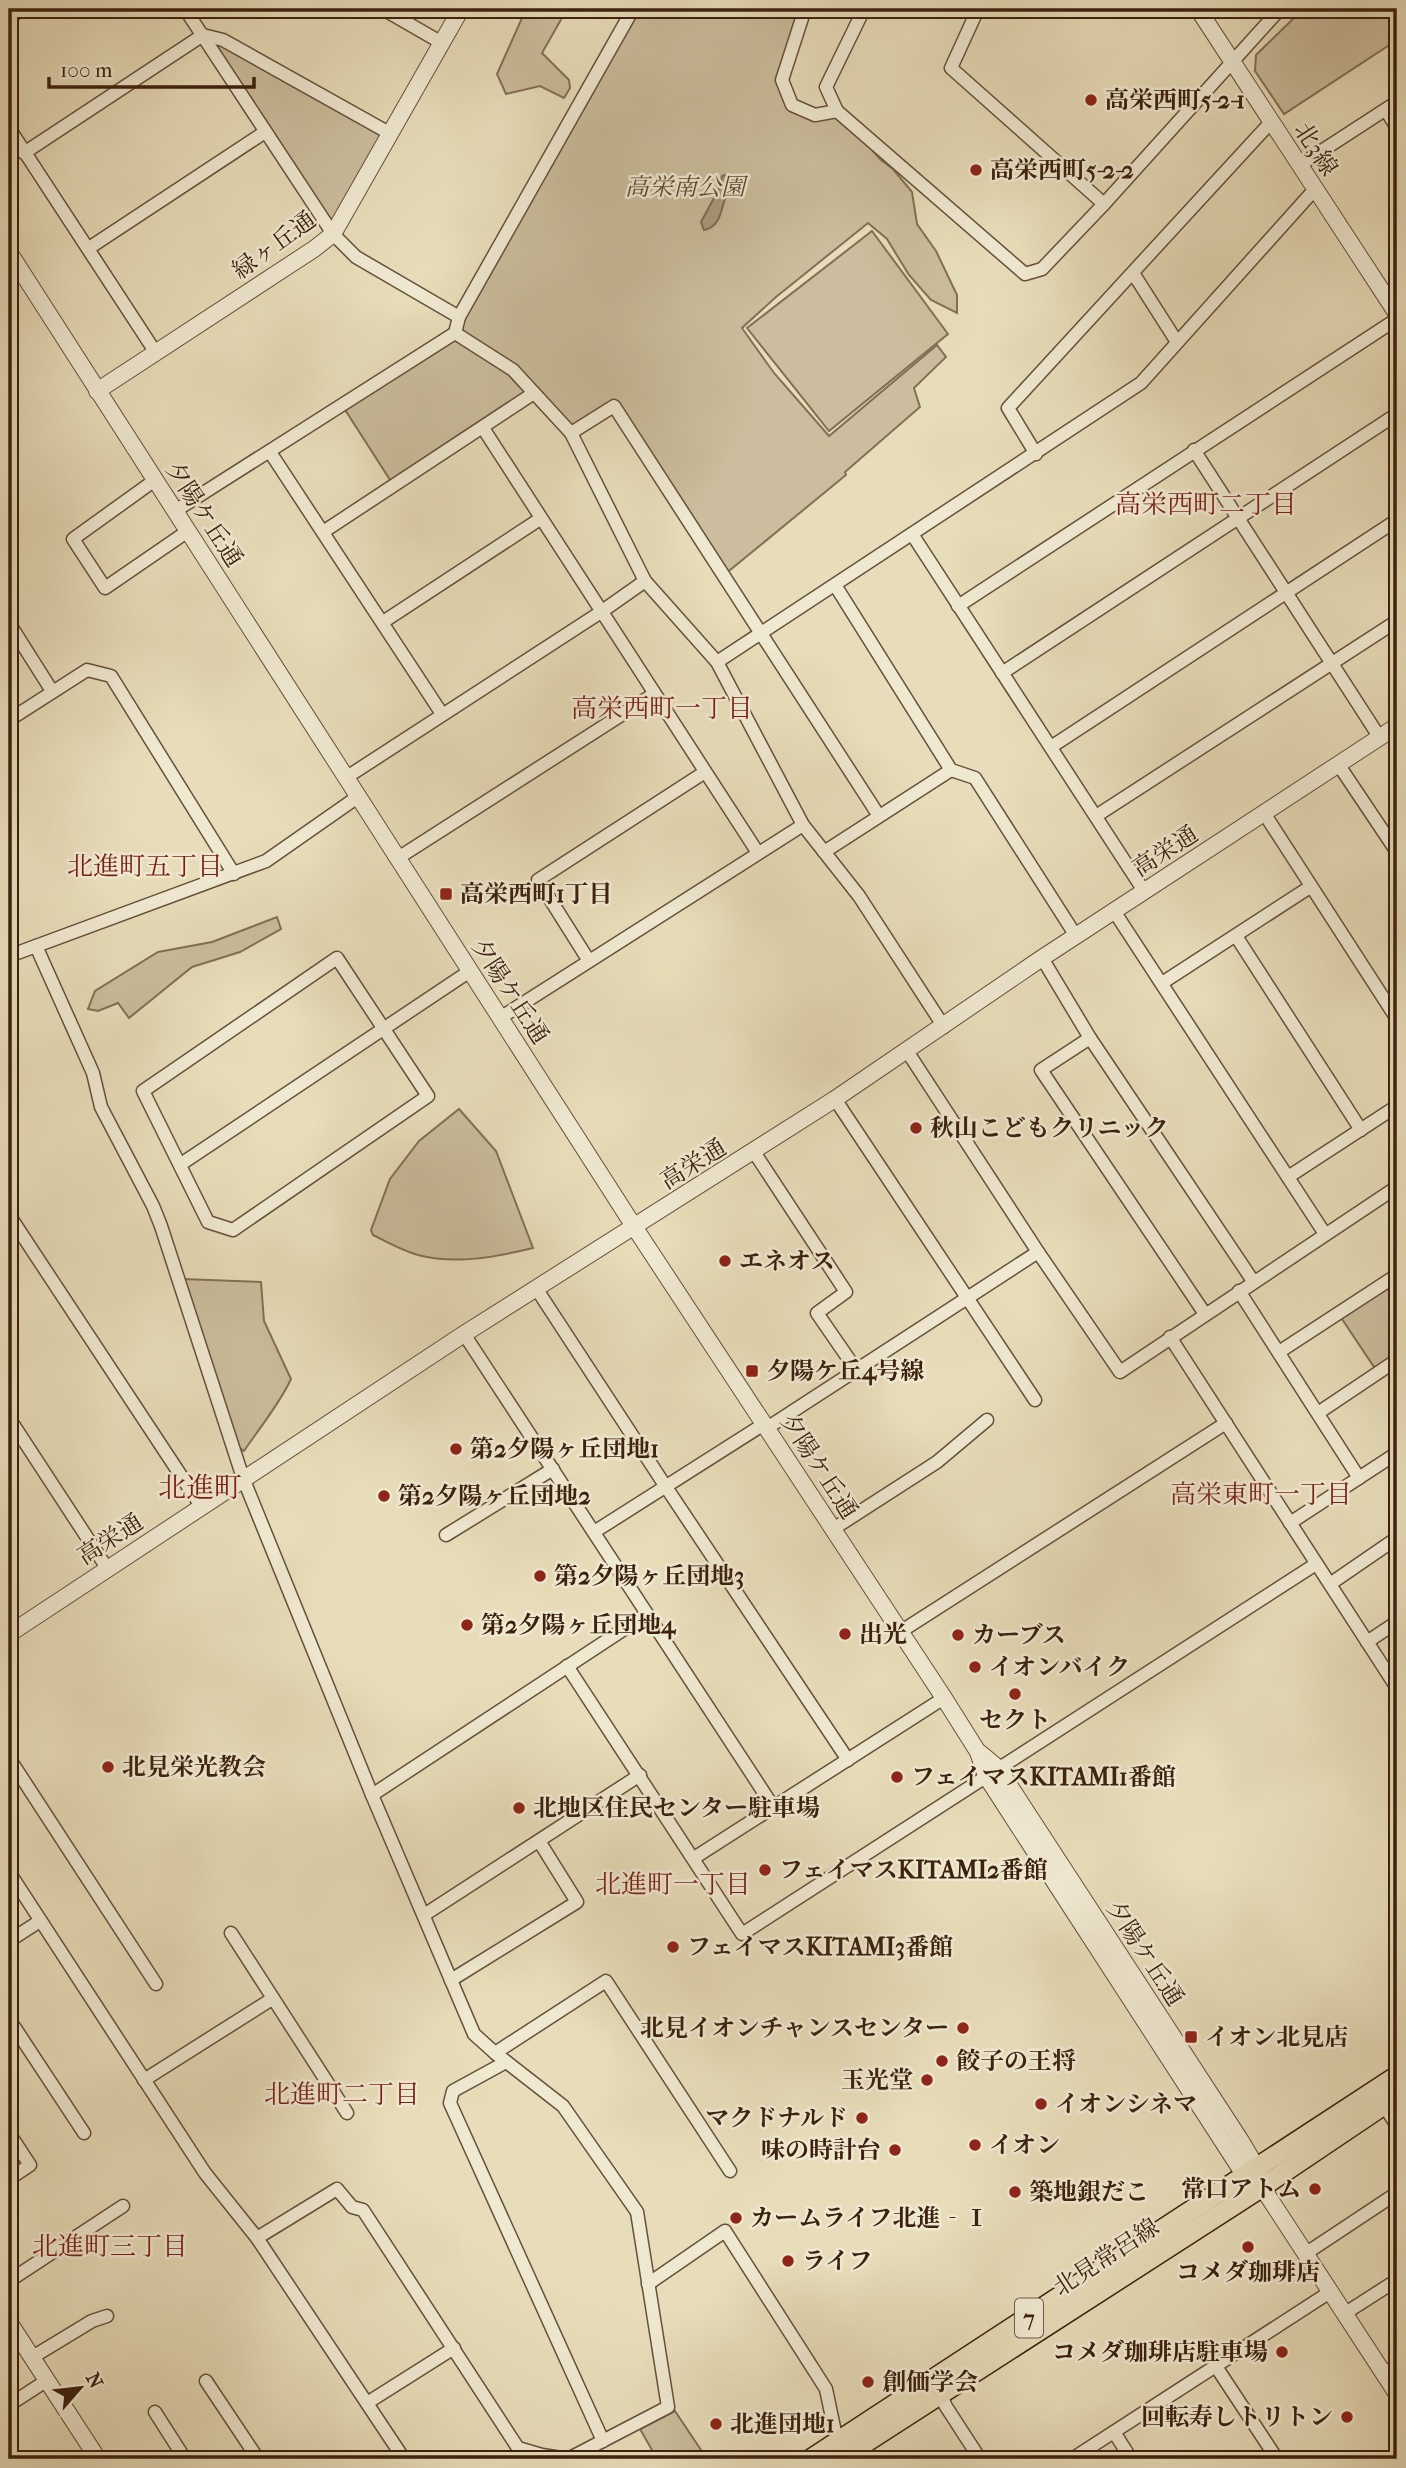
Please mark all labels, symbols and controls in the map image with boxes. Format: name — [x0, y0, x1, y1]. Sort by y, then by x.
scale bar — [49, 46, 254, 90]
text: 100 m — [60, 58, 113, 82]
place label: 高栄西町5-2-1 — [1105, 86, 1245, 114]
marker: 高栄西町5-2-1 — [1083, 92, 1099, 108]
street label: 北3線 — [1289, 117, 1343, 181]
place label: 高栄西町5-2-2 — [990, 156, 1134, 184]
marker: 高栄西町5-2-2 — [968, 162, 984, 178]
park label: 高栄南公園 — [625, 173, 749, 201]
street label: 緑ヶ丘通 — [227, 205, 321, 285]
street label: 夕陽ケ丘通 — [160, 456, 248, 572]
district label: 高栄西町二丁目 — [1115, 489, 1297, 520]
district label: 高栄西町一丁目 — [571, 693, 753, 724]
street label: 高栄通 — [1127, 820, 1203, 882]
district label: 北進町五丁目 — [67, 851, 223, 882]
place label: 高栄西町1丁目 — [460, 880, 613, 908]
marker: 高栄西町1丁目 — [438, 886, 454, 902]
street label: 夕陽ケ丘通 — [466, 933, 554, 1049]
place label: 秋山こどもクリニック — [930, 1114, 1169, 1142]
marker: 秋山こどもクリニック — [908, 1120, 924, 1136]
street label: 高栄通 — [655, 1133, 731, 1195]
place label: エネオス — [739, 1247, 835, 1275]
marker: エネオス — [717, 1253, 733, 1269]
place label: 夕陽ケ丘4号線 — [766, 1357, 924, 1386]
marker: 夕陽ケ丘4号線 — [744, 1363, 760, 1379]
street label: 夕陽ケ丘通 — [775, 1408, 863, 1524]
place label: 第2夕陽ヶ丘団地1 — [470, 1435, 659, 1463]
marker: 第2夕陽ヶ丘団地1 — [448, 1441, 464, 1457]
district label: 北進町 — [158, 1471, 242, 1504]
district label: 高栄東町一丁目 — [1170, 1479, 1352, 1510]
place label: 第2夕陽ヶ丘団地2 — [398, 1482, 591, 1510]
marker: 第2夕陽ヶ丘団地2 — [376, 1488, 392, 1504]
street label: 高栄通 — [72, 1508, 148, 1570]
place label: 第2夕陽ヶ丘団地3 — [554, 1562, 744, 1590]
marker: 第2夕陽ヶ丘団地3 — [532, 1568, 548, 1584]
place label: 第2夕陽ヶ丘団地4 — [481, 1611, 677, 1640]
marker: 第2夕陽ヶ丘団地4 — [459, 1617, 475, 1633]
place label: 出光 — [859, 1620, 907, 1648]
place label: カーブス — [972, 1621, 1066, 1649]
marker: 出光 — [837, 1626, 853, 1642]
marker: カーブス — [950, 1627, 966, 1643]
place label: イオンバイク — [989, 1653, 1130, 1681]
marker: イオンバイク — [967, 1659, 983, 1675]
marker: セクト — [1007, 1686, 1023, 1702]
place label: セクト — [979, 1706, 1051, 1734]
place label: 北見栄光教会 — [122, 1753, 266, 1781]
marker: 北見栄光教会 — [100, 1759, 116, 1775]
place label: フェイマスKITAMI1番館 — [911, 1763, 1176, 1791]
marker: フェイマスKITAMI1番館 — [889, 1769, 905, 1785]
place label: 北地区住民センター駐車場 — [533, 1794, 820, 1822]
marker: 北地区住民センター駐車場 — [511, 1800, 527, 1816]
place label: フェイマスKITAMI2番館 — [779, 1856, 1047, 1884]
marker: フェイマスKITAMI2番館 — [757, 1862, 773, 1878]
district label: 北進町一丁目 — [595, 1869, 751, 1900]
street label: 夕陽ケ丘通 — [1101, 1895, 1189, 2011]
place label: フェイマスKITAMI3番館 — [687, 1933, 953, 1961]
marker: フェイマスKITAMI3番館 — [665, 1939, 681, 1955]
place label: 北見イオンチャンスセンター — [640, 2014, 949, 2042]
marker: 北見イオンチャンスセンター — [955, 2020, 971, 2036]
place label: イオン北見店 — [1205, 2023, 1348, 2051]
marker: イオン北見店 — [1183, 2029, 1199, 2045]
place label: 餃子の王将 — [956, 2047, 1076, 2075]
marker: 餃子の王将 — [934, 2053, 950, 2069]
place label: 玉光堂 — [841, 2066, 913, 2094]
marker: 玉光堂 — [919, 2072, 935, 2088]
district label: 北進町二丁目 — [264, 2079, 420, 2110]
place label: イオンシネマ — [1055, 2090, 1197, 2118]
marker: イオンシネマ — [1033, 2096, 1049, 2112]
place label: マクドナルド — [705, 2104, 848, 2132]
marker: マクドナルド — [854, 2110, 870, 2126]
place label: イオン — [989, 2131, 1060, 2159]
place label: 味の時計台 — [761, 2136, 881, 2164]
marker: イオン — [967, 2137, 983, 2153]
marker: 味の時計台 — [887, 2142, 903, 2158]
place label: 常口アトム — [1181, 2175, 1301, 2203]
place label: 築地銀だこ — [1029, 2178, 1149, 2206]
marker: 常口アトム — [1307, 2181, 1323, 2197]
marker: 築地銀だこ — [1007, 2184, 1023, 2200]
place label: カームライフ北進‐Ⅰ — [750, 2204, 989, 2232]
marker: カームライフ北進‐Ⅰ — [728, 2210, 744, 2226]
street label: 北見常呂線 — [1048, 2213, 1164, 2301]
district label: 北進町三丁目 — [32, 2231, 188, 2262]
marker: コメダ珈琲店 — [1240, 2239, 1256, 2255]
place label: ライフ — [802, 2247, 873, 2275]
marker: ライフ — [780, 2253, 796, 2269]
place label: コメダ珈琲店 — [1176, 2258, 1320, 2286]
road number: 7 — [1015, 2298, 1043, 2338]
place label: コメダ珈琲店駐車場 — [1052, 2338, 1268, 2366]
marker: コメダ珈琲店駐車場 — [1274, 2344, 1290, 2360]
north arrow — [46, 2352, 116, 2422]
place label: 創価学会 — [882, 2368, 978, 2396]
text: N — [81, 2369, 107, 2393]
marker: 創価学会 — [860, 2374, 876, 2390]
place label: 回転寿しトリトン — [1141, 2403, 1333, 2431]
marker: 回転寿しトリトン — [1339, 2409, 1355, 2425]
place label: 北進団地1 — [730, 2410, 835, 2438]
marker: 北進団地1 — [708, 2416, 724, 2432]

